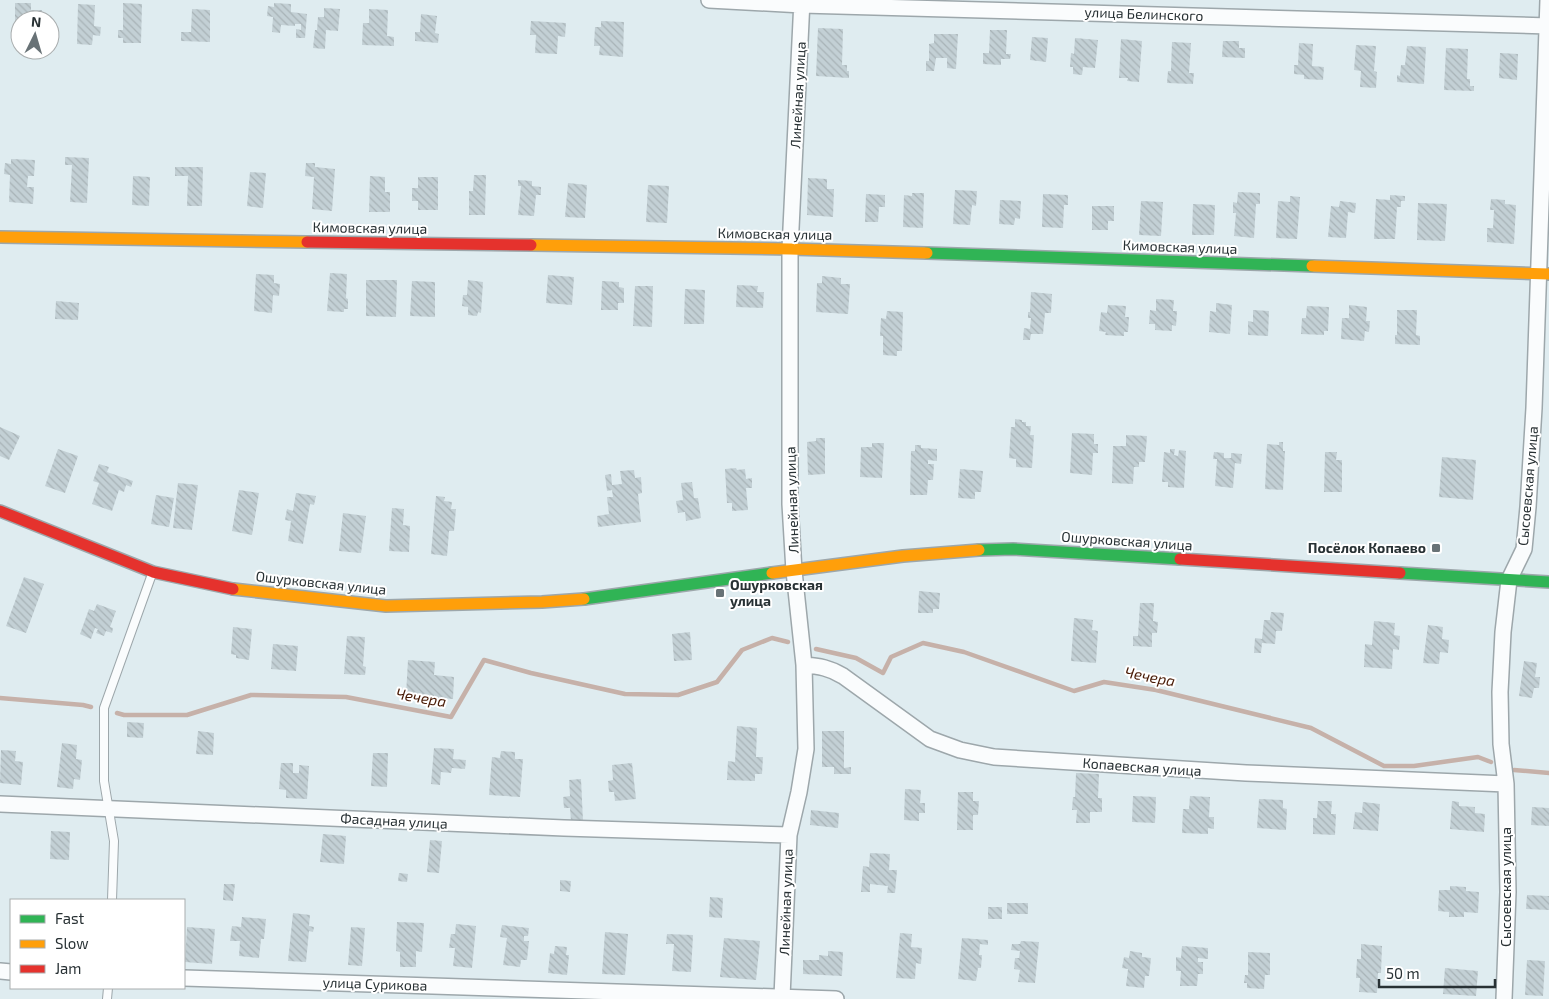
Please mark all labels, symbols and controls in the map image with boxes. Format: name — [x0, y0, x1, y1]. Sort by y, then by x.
street label: улица Белинского — [1084, 3, 1204, 24]
north arrow — [10, 10, 60, 60]
text: N — [30, 13, 42, 30]
street label: Линейная улица — [786, 41, 809, 149]
street label: Кимовская улица — [313, 218, 428, 237]
street label: Кимовская улица — [718, 224, 833, 243]
street label: Кимовская улица — [1122, 236, 1238, 257]
street label: Сысоевская улица — [1514, 425, 1541, 547]
street label: Линейная улица — [781, 446, 802, 554]
street label: Ошурковская улица — [1061, 527, 1193, 554]
place label: Посёлок Копаево — [1308, 539, 1426, 556]
marker: Посёлок Копаево — [1430, 542, 1442, 554]
street label: Ошурковская улица — [255, 567, 387, 598]
place label: Ошурковская улица — [730, 576, 823, 609]
marker: Ошурковская улица — [714, 587, 726, 599]
water label: Чечера — [1124, 662, 1177, 690]
water label: Чечера — [395, 684, 448, 710]
street label: Копаевская улица — [1082, 754, 1202, 779]
street label: Фасадная улица — [340, 809, 448, 832]
street label: Сысоевская улица — [1497, 827, 1514, 947]
street label: Линейная улица — [775, 848, 796, 956]
legend — [10, 899, 185, 989]
text: Fast — [55, 909, 85, 927]
text: Slow — [55, 934, 89, 952]
scale bar — [1379, 956, 1495, 988]
text: Jam — [55, 959, 81, 977]
text: 50 m — [1386, 964, 1420, 982]
street label: улица Сурикова — [322, 973, 428, 994]

